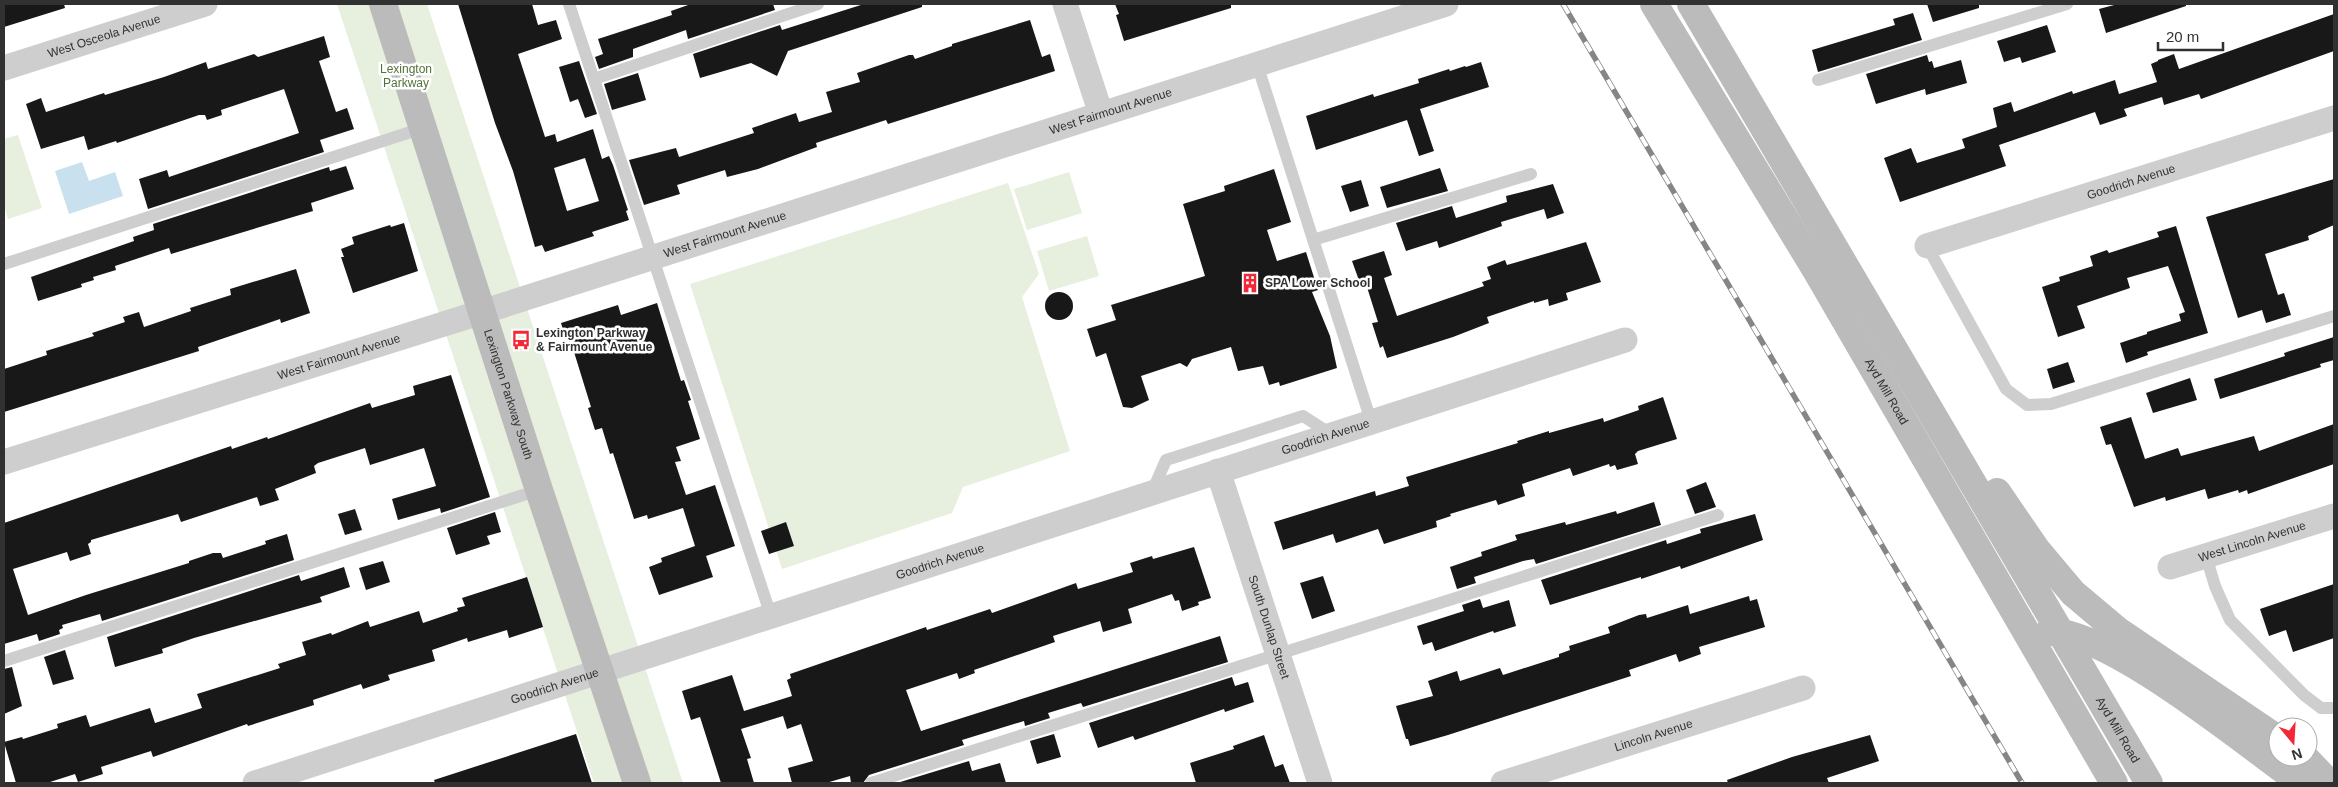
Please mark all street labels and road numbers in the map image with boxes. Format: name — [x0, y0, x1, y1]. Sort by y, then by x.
street label: West Osceola Avenue — [46, 12, 163, 61]
street label: West Fairmount Avenue — [1048, 85, 1174, 137]
street label: Goodrich Avenue — [2085, 161, 2177, 202]
street label: West Fairmount Avenue — [662, 208, 788, 261]
street label: Lexington Parkway South — [481, 327, 536, 461]
street label: West Fairmount Avenue — [276, 331, 402, 383]
street label: Ayd Mill Road — [1862, 356, 1911, 427]
street label: Goodrich Avenue — [1280, 416, 1372, 458]
street label: West Lincoln Avenue — [2197, 518, 2308, 565]
street label: Goodrich Avenue — [894, 541, 986, 582]
street label: South Dunlap Street — [1245, 573, 1293, 681]
street label: Goodrich Avenue — [509, 665, 601, 707]
street label: Ayd Mill Road — [2093, 694, 2143, 765]
street label: Lincoln Avenue — [1613, 716, 1695, 754]

